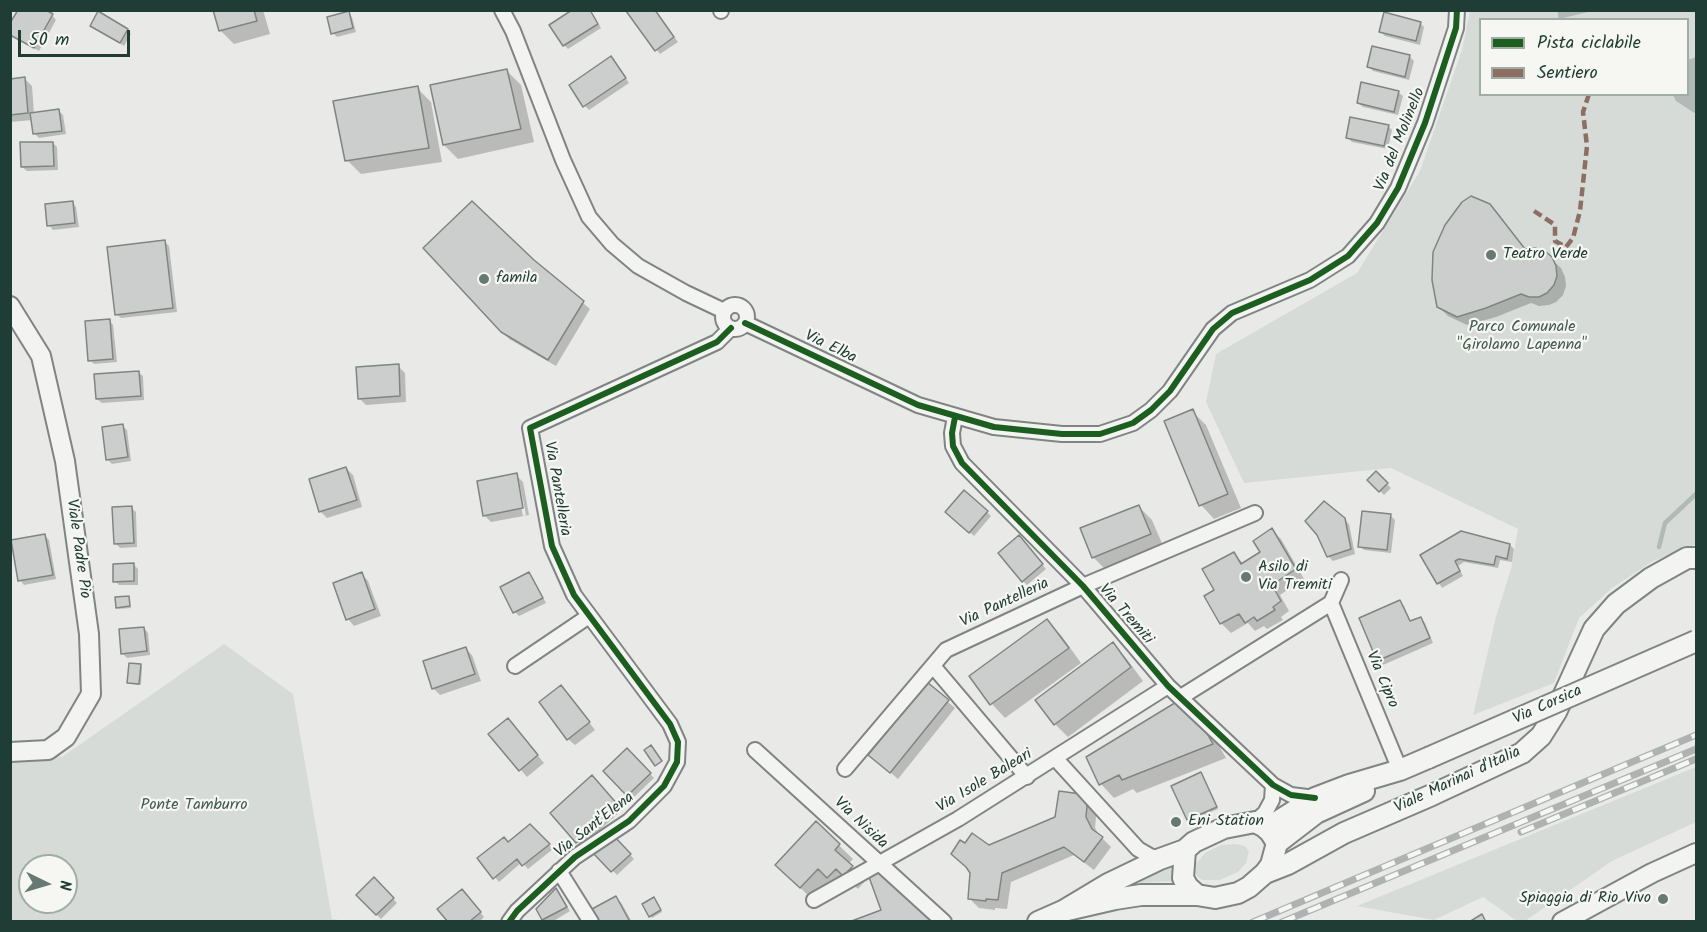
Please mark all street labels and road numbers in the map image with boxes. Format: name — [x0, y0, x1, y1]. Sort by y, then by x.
street label: Via del Molinello — [1371, 85, 1431, 195]
street label: Via Elba — [801, 327, 859, 369]
street label: Via Pantelleria — [538, 440, 574, 538]
street label: Viale Padre Pio — [61, 498, 93, 600]
street label: Via Pantelleria — [957, 575, 1053, 633]
street label: Via Tremiti — [1094, 581, 1156, 649]
street label: Via Cipro — [1360, 649, 1402, 711]
street label: Via Corsica — [1510, 682, 1586, 730]
street label: Viale Marinai d'Italia — [1392, 743, 1524, 819]
street label: Via Isole Baleari — [934, 746, 1036, 818]
street label: Via Sant'Elena — [551, 789, 639, 863]
street label: Via Nisida — [829, 794, 891, 854]

